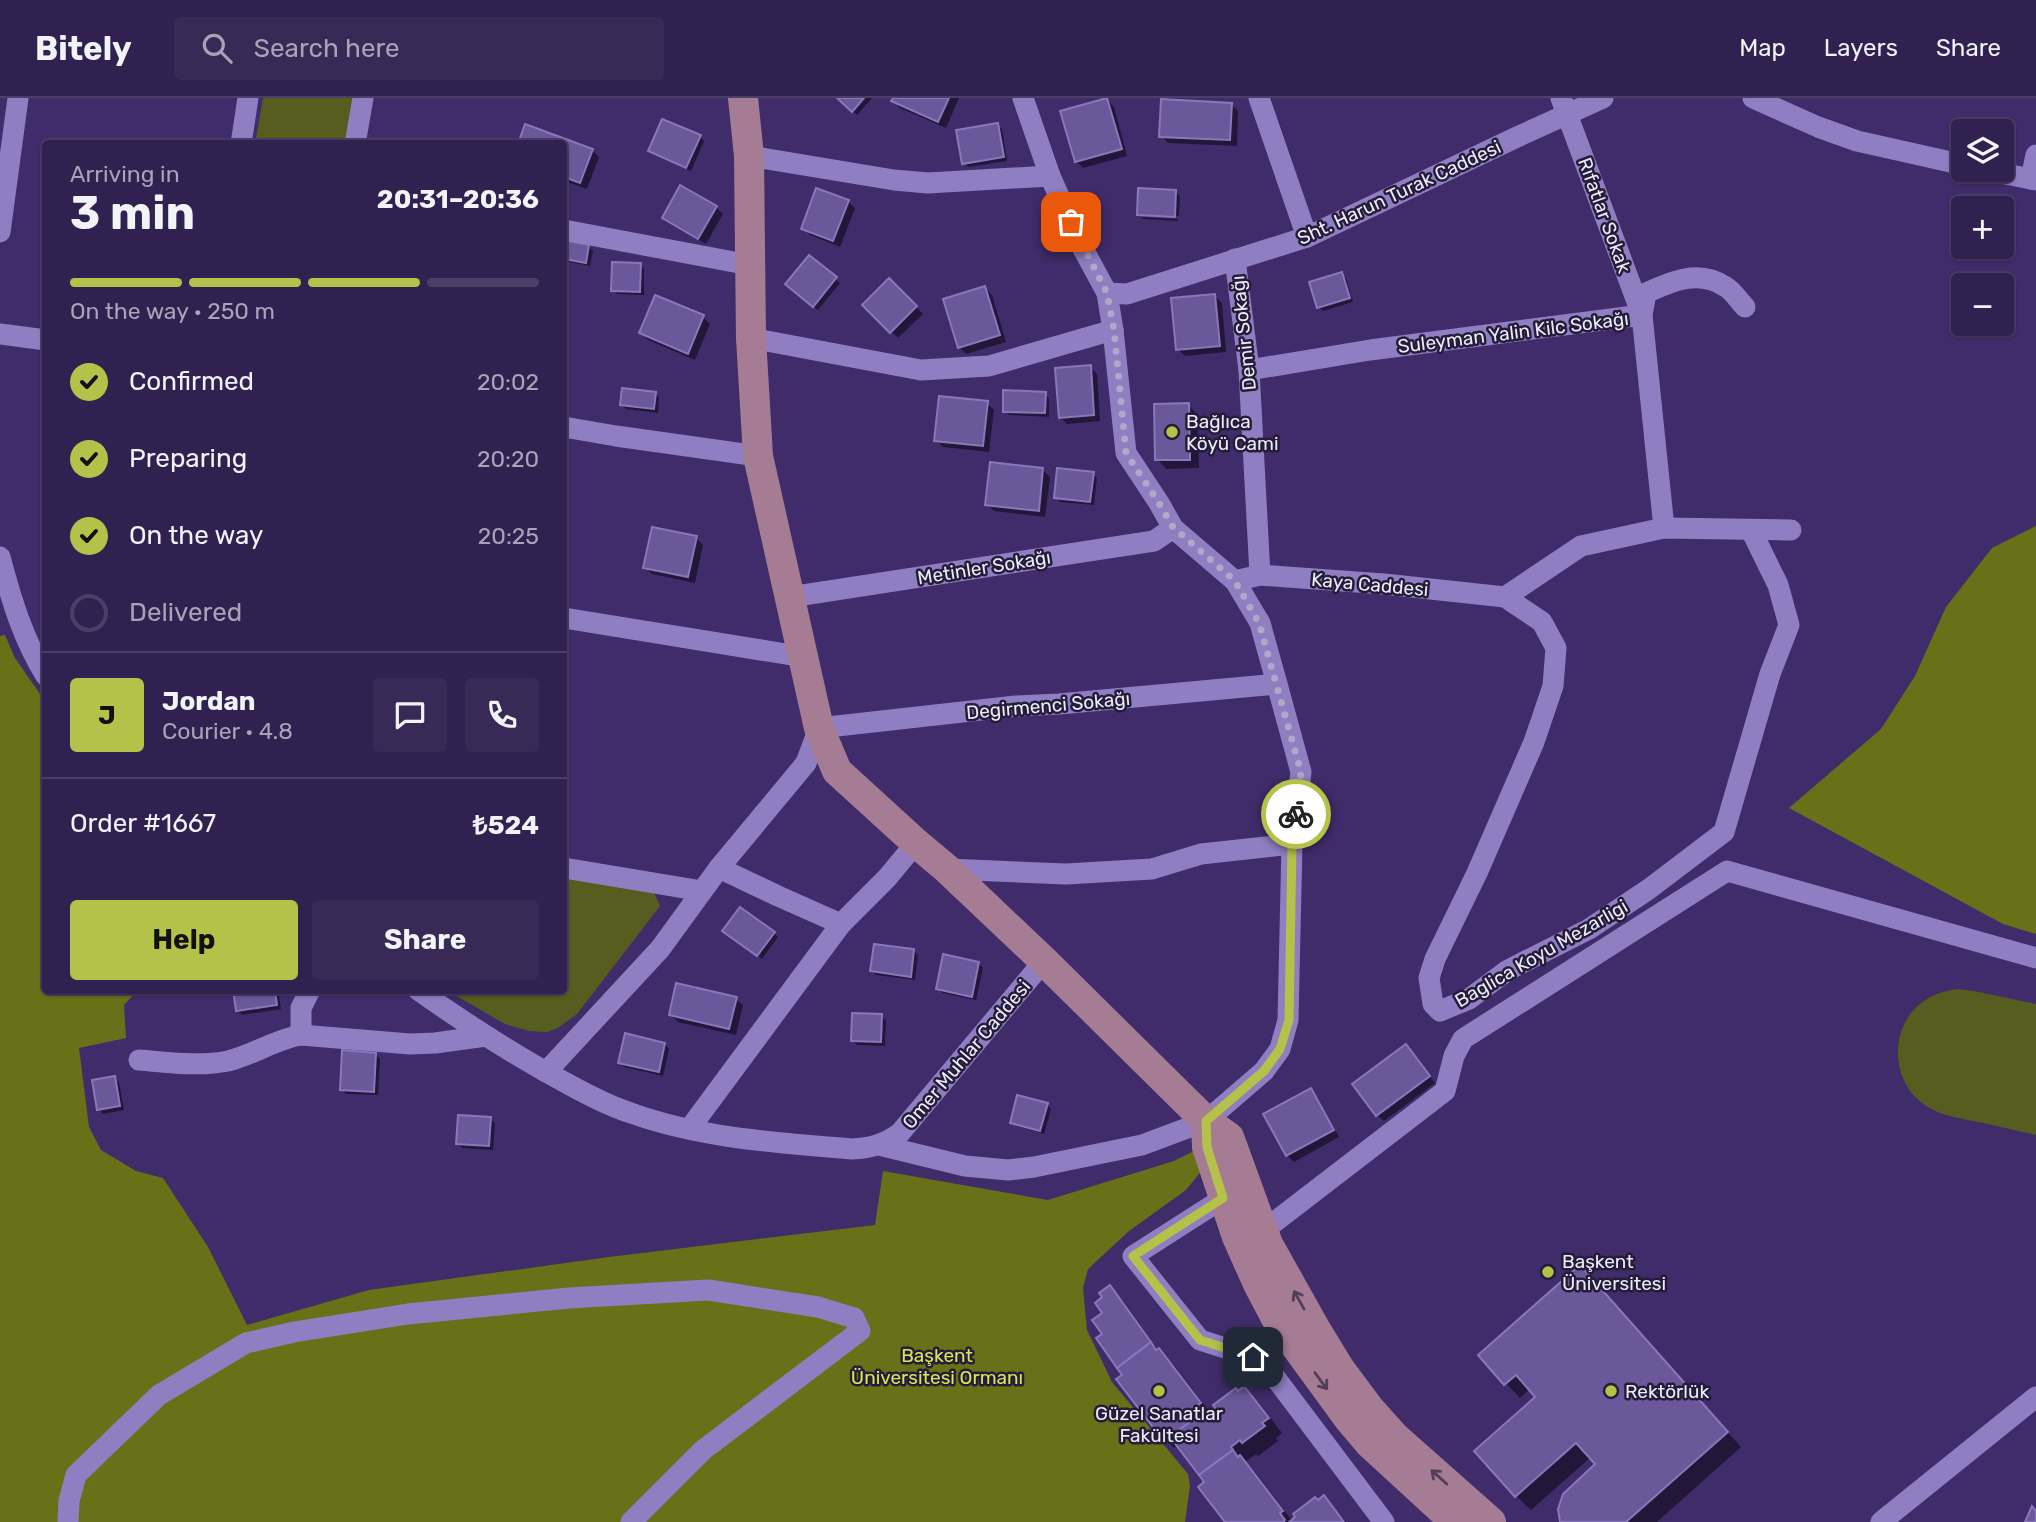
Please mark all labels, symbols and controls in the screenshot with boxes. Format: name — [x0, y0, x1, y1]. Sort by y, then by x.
search box — [174, 17, 664, 80]
text: Bitely — [35, 29, 132, 68]
icon: search — [198, 29, 236, 67]
text: Search here — [254, 33, 400, 64]
text: Map — [1739, 34, 1786, 62]
text: Layers — [1824, 34, 1898, 62]
text: Share — [1936, 34, 2001, 62]
map controls — [1951, 119, 2014, 336]
button: layers — [1951, 119, 2014, 182]
street label: Sht. Harun Turak Caddesi — [1294, 135, 1505, 250]
street label: Rıfatlar Sokak — [1573, 154, 1636, 276]
text: Arriving in — [70, 160, 180, 188]
text: 20:31–20:36 — [377, 184, 539, 215]
text: 3 min — [70, 186, 195, 241]
pin — [1041, 192, 1101, 252]
button: + — [1951, 196, 2014, 259]
icon: bag — [1052, 203, 1090, 241]
button: − — [1951, 273, 2014, 336]
street label: Demir Sokağı — [1226, 274, 1261, 392]
text: On the way · 250 m — [70, 297, 275, 325]
street label: Suleyman Yalin Kilc Sokağı — [1396, 307, 1630, 358]
icon: check — [70, 363, 108, 401]
text: Confirmed — [129, 366, 254, 397]
text: 20:02 — [477, 368, 539, 396]
place label: Bağlıca Köyü Cami — [1186, 410, 1279, 455]
marker: Bağlıca Köyü Cami — [1164, 424, 1180, 440]
icon: check — [70, 440, 108, 478]
text: Preparing — [129, 443, 247, 474]
text: 20:20 — [477, 445, 539, 473]
icon: check — [70, 517, 108, 555]
text: On the way — [129, 520, 263, 551]
text: 20:25 — [478, 522, 539, 550]
street label: Metinler Sokağı — [916, 546, 1052, 589]
street label: Kaya Caddesi — [1310, 568, 1429, 601]
text: Delivered — [129, 597, 242, 628]
button: chat — [373, 678, 447, 752]
button: phone — [465, 678, 539, 752]
text: Jordan — [162, 686, 255, 717]
street label: Degirmenci Sokağı — [965, 687, 1131, 724]
text: J — [98, 700, 116, 731]
text: Courier · 4.8 — [162, 717, 293, 745]
courier — [1261, 779, 1331, 849]
icon: bike — [1277, 795, 1315, 833]
text: Order #1667 — [70, 808, 216, 839]
text: ₺524 — [473, 810, 539, 841]
street label: Baglica Koyu Mezarligi — [1451, 895, 1632, 1012]
button: Help — [70, 900, 298, 980]
button: Share — [312, 900, 539, 980]
street label: Omer Muhlar Caddesi — [897, 975, 1035, 1133]
place label: Başkent Üniversitesi — [1562, 1250, 1666, 1295]
marker: Başkent Üniversitesi — [1540, 1264, 1556, 1280]
one-way arrow — [1292, 1290, 1305, 1311]
pin — [1223, 1327, 1283, 1387]
icon: home — [1234, 1338, 1272, 1376]
park label: Başkent Üniversitesi Ormanı — [851, 1344, 1023, 1389]
one-way arrow — [1314, 1371, 1328, 1390]
place label: Rektörlük — [1625, 1380, 1709, 1403]
marker: Güzel Sanatlar Fakültesi — [1151, 1383, 1167, 1399]
marker: Rektörlük — [1603, 1383, 1619, 1399]
place label: Güzel Sanatlar Fakültesi — [1095, 1402, 1224, 1447]
one-way arrow — [1431, 1469, 1448, 1486]

